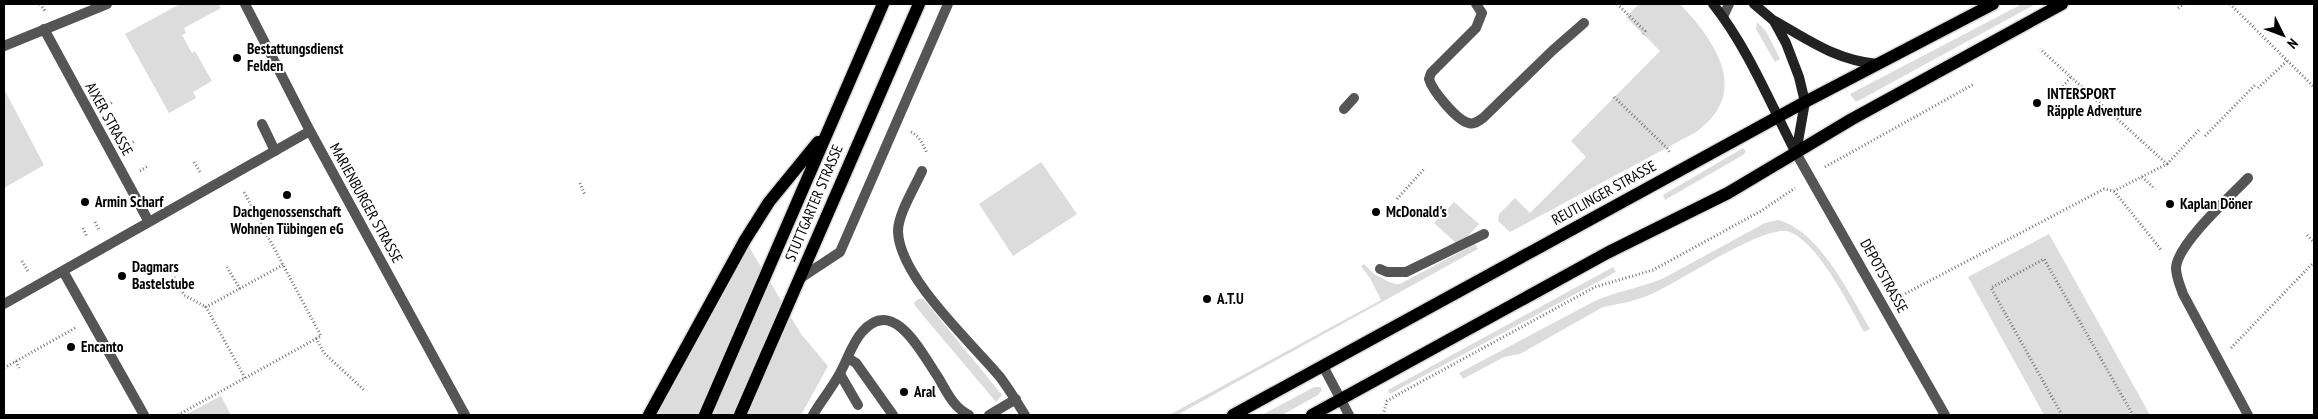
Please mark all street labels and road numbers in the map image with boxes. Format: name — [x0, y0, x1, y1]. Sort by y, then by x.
street label: AIXER STRASSE — [81, 79, 137, 159]
street label: MARIENBURGER STRASSE — [326, 140, 407, 266]
street label: STUTTGARTER STRASSE — [780, 142, 847, 264]
street label: REUTLINGER STRASSE — [1548, 156, 1659, 229]
street label: DEPOTSTRASSE — [1856, 235, 1913, 316]

